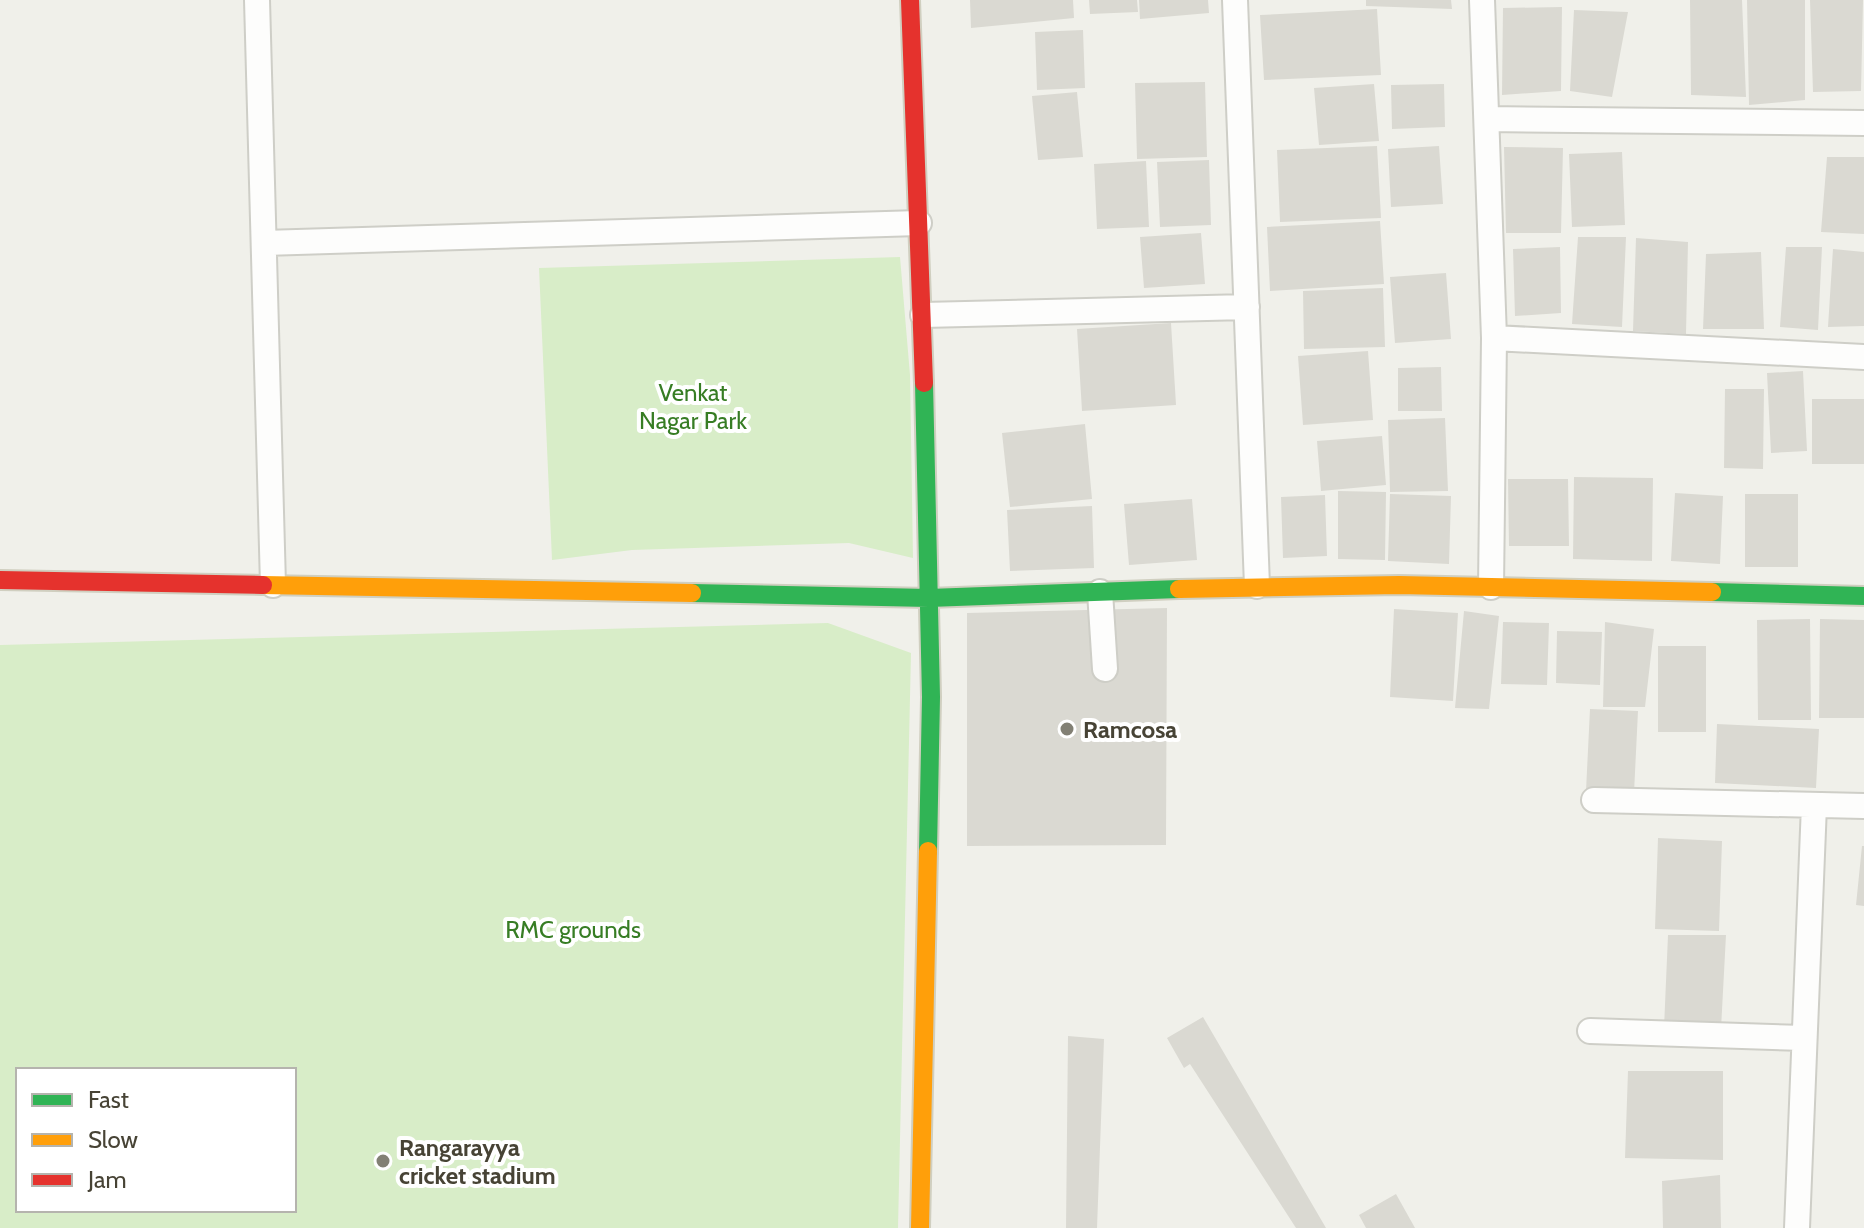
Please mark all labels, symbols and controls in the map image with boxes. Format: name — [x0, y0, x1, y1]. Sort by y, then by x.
park label: Venkat Nagar Park — [639, 378, 747, 435]
place label: Ramcosa — [1083, 715, 1177, 744]
marker: Ramcosa — [1058, 720, 1076, 738]
park label: RMC grounds — [505, 915, 641, 944]
legend — [16, 1068, 296, 1212]
text: Fast — [88, 1085, 129, 1114]
text: Slow — [88, 1125, 138, 1154]
place label: Rangarayya cricket stadium — [399, 1133, 556, 1190]
marker: Rangarayya cricket stadium — [374, 1152, 392, 1170]
text: Jam — [87, 1165, 126, 1194]

